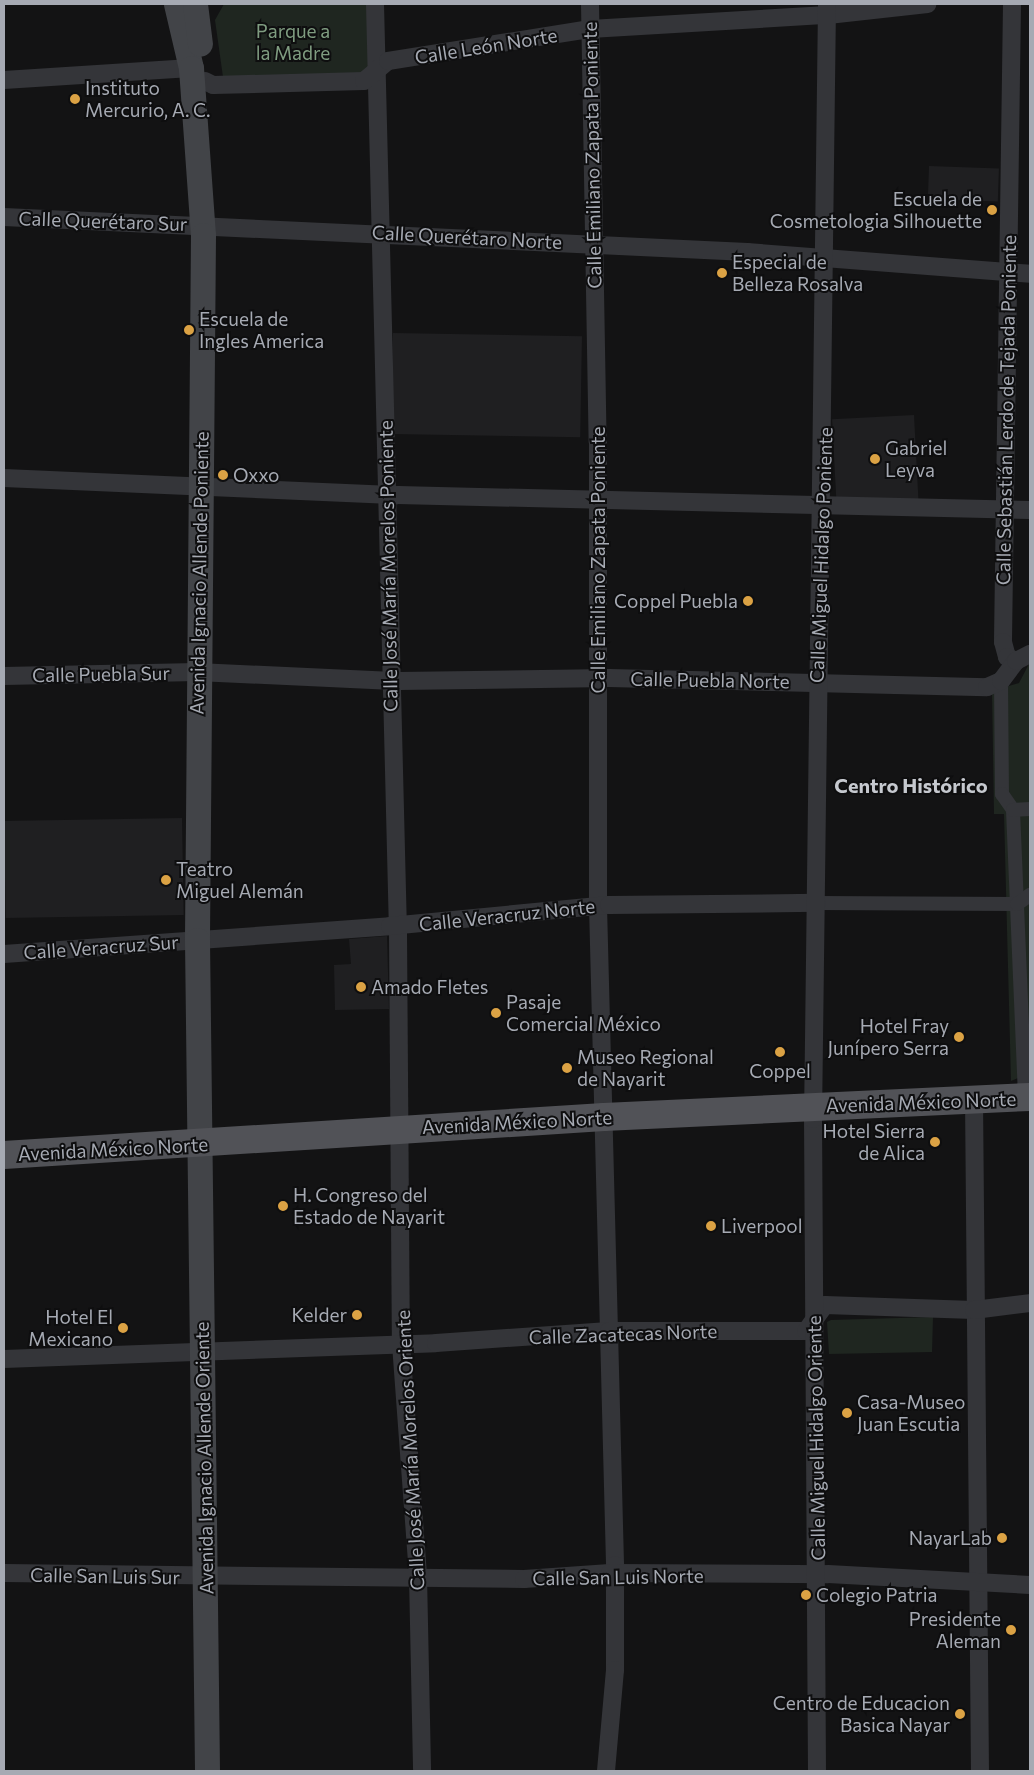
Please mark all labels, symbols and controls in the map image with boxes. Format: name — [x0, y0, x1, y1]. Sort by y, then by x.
park label: Parque a la Madre — [256, 20, 330, 64]
street label: Calle Emiliano Zapata Poniente — [578, 21, 606, 289]
street label: Calle León Norte — [413, 23, 559, 69]
place label: Instituto Mercurio, A. C. — [85, 77, 211, 121]
marker: Instituto Mercurio, A. C. — [69, 93, 81, 105]
place label: Escuela de Cosmetologia Silhouette — [770, 188, 982, 232]
marker: Escuela de Cosmetologia Silhouette — [986, 204, 998, 216]
street label: Calle Querétaro Sur — [18, 207, 188, 235]
street label: Calle Querétaro Norte — [371, 221, 563, 253]
street label: Calle Sebastián Lerdo de Tejada Poniente — [992, 235, 1020, 585]
place label: Especial de Belleza Rosalva — [732, 251, 863, 295]
marker: Especial de Belleza Rosalva — [716, 267, 728, 279]
place label: Escuela de Ingles America — [199, 308, 324, 352]
marker: Escuela de Ingles America — [183, 324, 195, 336]
street label: Calle José María Morelos Poniente — [374, 420, 402, 712]
street label: Calle Emiliano Zapata Poniente — [587, 426, 609, 694]
street label: Calle Miguel Hidalgo Poniente — [805, 427, 837, 683]
street label: Avenida Ignacio Allende Poniente — [185, 431, 213, 715]
place label: Gabriel Leyva — [885, 437, 947, 481]
marker: Gabriel Leyva — [869, 453, 881, 465]
place label: Oxxo — [233, 464, 279, 486]
marker: Oxxo — [217, 469, 229, 481]
place label: Coppel Puebla — [614, 590, 738, 612]
marker: Coppel Puebla — [742, 595, 754, 607]
street label: Calle Puebla Sur — [32, 661, 170, 687]
street label: Calle Puebla Norte — [630, 667, 790, 693]
district label: Centro Histórico — [834, 773, 988, 797]
place label: Teatro Miguel Alemán — [176, 858, 304, 902]
marker: Teatro Miguel Alemán — [160, 874, 172, 886]
street label: Calle Veracruz Norte — [418, 894, 596, 936]
street label: Calle Veracruz Sur — [23, 930, 179, 964]
place label: Amado Fletes — [371, 976, 489, 998]
marker: Amado Fletes — [355, 981, 367, 993]
place label: Pasaje Comercial México — [506, 991, 661, 1035]
marker: Pasaje Comercial México — [490, 1007, 502, 1019]
place label: Hotel Fray Junípero Serra — [827, 1015, 949, 1059]
marker: Hotel Fray Junípero Serra — [953, 1031, 965, 1043]
place label: Museo Regional de Nayarit — [577, 1046, 714, 1090]
marker: Coppel — [774, 1046, 786, 1058]
place label: Coppel — [749, 1060, 811, 1082]
marker: Museo Regional de Nayarit — [561, 1062, 573, 1074]
street label: Avenida México Norte — [825, 1087, 1017, 1117]
street label: Avenida México Norte — [421, 1106, 613, 1138]
place label: Hotel Sierra de Alica — [822, 1120, 925, 1164]
street label: Avenida México Norte — [17, 1133, 209, 1165]
marker: Hotel Sierra de Alica — [929, 1136, 941, 1148]
place label: H. Congreso del Estado de Nayarit — [293, 1184, 445, 1228]
marker: H. Congreso del Estado de Nayarit — [277, 1200, 289, 1212]
place label: Liverpool — [721, 1215, 803, 1237]
marker: Liverpool — [705, 1220, 717, 1232]
place label: Kelder — [291, 1304, 347, 1326]
place label: Hotel El Mexicano — [28, 1306, 113, 1350]
marker: Kelder — [351, 1309, 363, 1321]
street label: Calle José María Morelos Oriente — [391, 1309, 429, 1591]
street label: Calle Miguel Hidalgo Oriente — [802, 1315, 830, 1561]
street label: Calle Zacatecas Norte — [528, 1319, 718, 1349]
street label: Avenida Ignacio Allende Oriente — [190, 1321, 218, 1595]
marker: Hotel El Mexicano — [117, 1322, 129, 1334]
place label: Casa-Museo Juan Escutia — [857, 1391, 965, 1435]
marker: Casa-Museo Juan Escutia — [841, 1407, 853, 1419]
place label: NayarLab — [909, 1527, 992, 1549]
marker: NayarLab — [996, 1532, 1008, 1544]
street label: Calle San Luis Sur — [30, 1563, 180, 1589]
street label: Calle San Luis Norte — [532, 1564, 704, 1590]
place label: Colegio Patria — [816, 1584, 937, 1606]
marker: Colegio Patria — [800, 1589, 812, 1601]
place label: Presidente Aleman — [909, 1608, 1001, 1652]
marker: Presidente Aleman — [1005, 1624, 1017, 1636]
place label: Centro de Educacion Basica Nayar — [773, 1692, 950, 1736]
marker: Centro de Educacion Basica Nayar — [954, 1708, 966, 1720]

